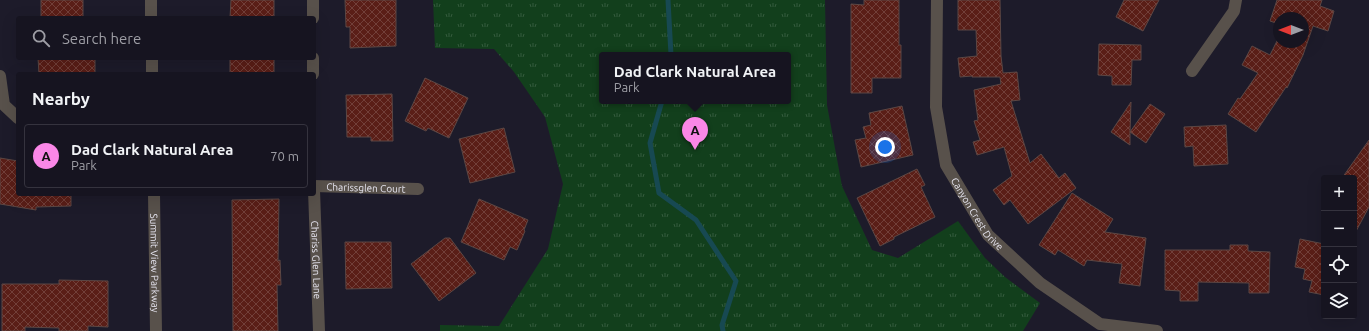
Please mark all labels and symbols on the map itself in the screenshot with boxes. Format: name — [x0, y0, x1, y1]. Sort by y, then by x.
north arrow — [1273, 12, 1309, 48]
pin: A — [682, 117, 708, 150]
your location — [875, 137, 895, 157]
street label: Canyon Crest Drive — [949, 176, 1005, 252]
street label: Charissglen Court — [326, 181, 406, 195]
street label: Summit View Parkway — [148, 213, 161, 313]
street label: Chariss Glen Lane — [309, 221, 323, 299]

